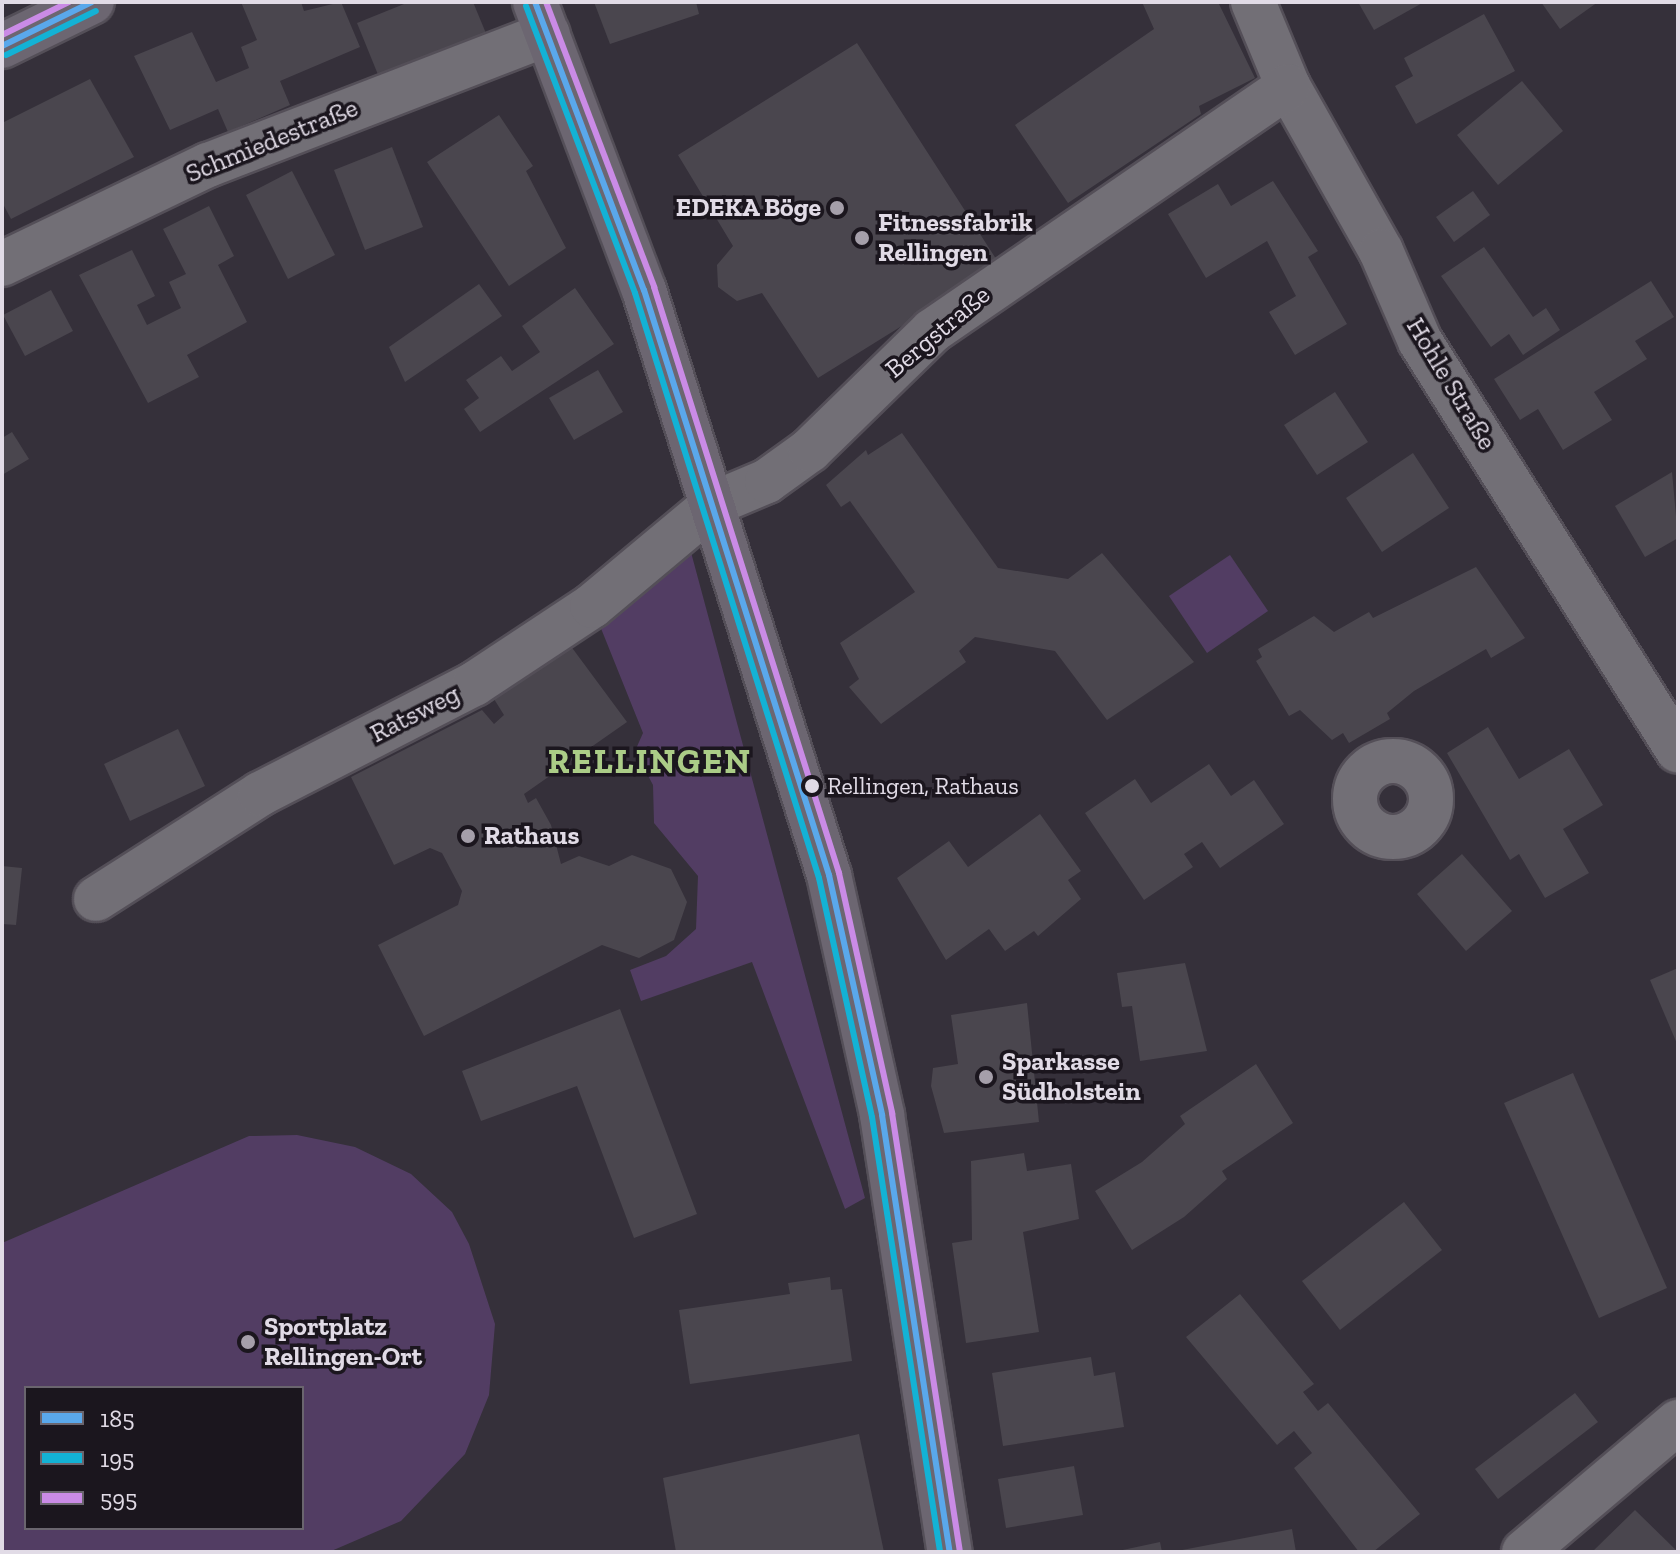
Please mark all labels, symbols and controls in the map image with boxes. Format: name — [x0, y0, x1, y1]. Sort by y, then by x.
street label: Schmiedestraße — [182, 92, 362, 190]
place label: EDEKA Böge — [675, 192, 821, 224]
marker: EDEKA Böge — [828, 199, 846, 217]
place label: Fitnessfabrik Rellingen — [878, 207, 1033, 268]
marker: Fitnessfabrik Rellingen — [853, 229, 871, 247]
street label: Bergstraße — [879, 279, 997, 385]
street label: Hohle Straße — [1399, 312, 1503, 456]
street label: Ratsweg — [365, 678, 465, 750]
district label: RELLINGEN — [548, 742, 752, 782]
place label: Rellingen, Rathaus — [827, 772, 1019, 800]
marker: Rellingen, Rathaus — [804, 778, 820, 794]
place label: Rathaus — [484, 820, 579, 852]
marker: Rathaus — [459, 827, 477, 845]
place label: Sparkasse Südholstein — [1002, 1046, 1141, 1108]
marker: Sparkasse Südholstein — [977, 1068, 995, 1086]
place label: Sportplatz Rellingen-Ort — [264, 1311, 422, 1372]
marker: Sportplatz Rellingen-Ort — [239, 1333, 257, 1351]
legend — [24, 1386, 304, 1530]
text: 185 — [100, 1404, 134, 1433]
text: 195 — [100, 1444, 134, 1473]
text: 595 — [100, 1484, 137, 1513]

